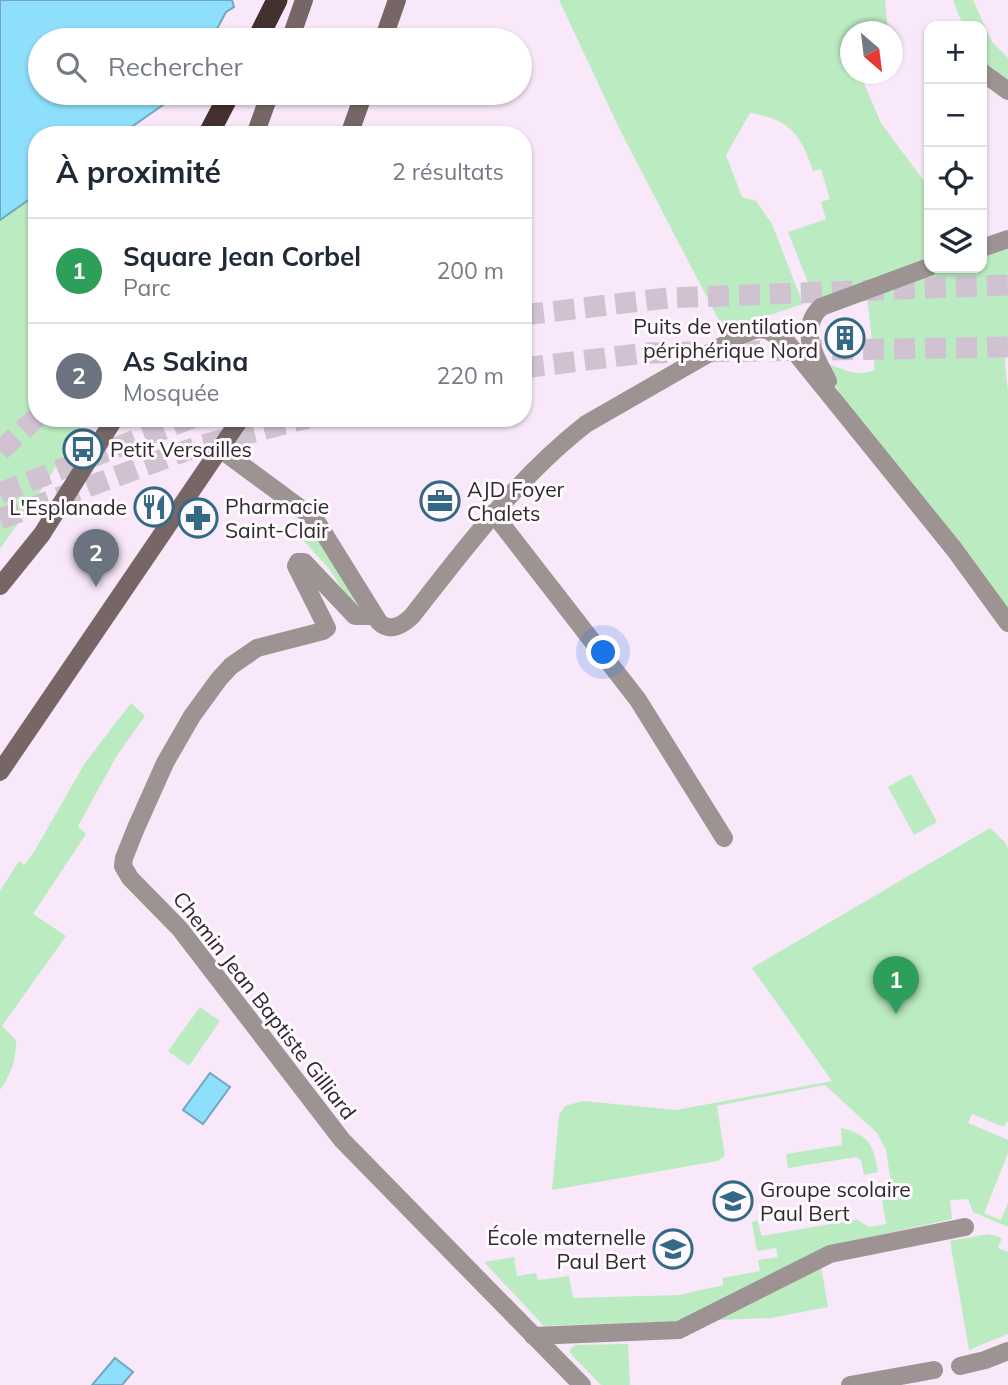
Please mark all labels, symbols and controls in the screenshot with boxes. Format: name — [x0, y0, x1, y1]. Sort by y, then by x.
north arrow — [840, 21, 903, 84]
map controls — [924, 21, 987, 273]
button: + — [924, 21, 987, 84]
search box — [28, 28, 532, 105]
icon: search — [52, 48, 90, 86]
text: Rechercher — [108, 50, 243, 83]
button: − — [924, 84, 987, 147]
button: locate — [924, 147, 987, 210]
text: À proximité — [56, 153, 221, 191]
text: 2 résultats — [392, 157, 504, 186]
button: layers — [924, 210, 987, 273]
text: Square Jean Corbel — [123, 240, 361, 273]
text: 1 — [72, 256, 86, 285]
text: 200 m — [436, 256, 504, 285]
text: Parc — [123, 273, 171, 302]
place label: Puits de ventilation périphérique Nord — [633, 313, 818, 363]
building icon: Puits de ventilation périphérique Nord — [824, 317, 866, 359]
text: As Sakina — [123, 345, 248, 378]
text: 2 — [72, 361, 86, 390]
text: 220 m — [436, 361, 504, 390]
text: Mosquée — [123, 378, 219, 407]
bus stop icon: Petit Versailles — [62, 428, 104, 470]
place label: Petit Versailles — [110, 436, 252, 462]
place label: AJD Foyer Chalets — [467, 476, 565, 526]
office icon: AJD Foyer Chalets — [419, 480, 461, 522]
restaurant icon: L'Esplanade — [133, 486, 175, 528]
place label: Pharmacie Saint-Clair — [225, 493, 329, 543]
place label: L'Esplanade — [9, 494, 127, 520]
pharmacy icon: Pharmacie Saint-Clair — [177, 497, 219, 539]
pin: 2 — [73, 529, 119, 587]
your location — [586, 635, 620, 669]
street label: Chemin Jean Baptiste Gilliard — [168, 886, 362, 1124]
pin: 1 — [873, 956, 919, 1014]
place label: Groupe scolaire Paul Bert — [760, 1176, 911, 1226]
school or university icon: Groupe scolaire Paul Bert — [712, 1180, 754, 1222]
place label: École maternelle Paul Bert — [487, 1224, 646, 1274]
school or university icon: École maternelle Paul Bert — [652, 1228, 694, 1270]

